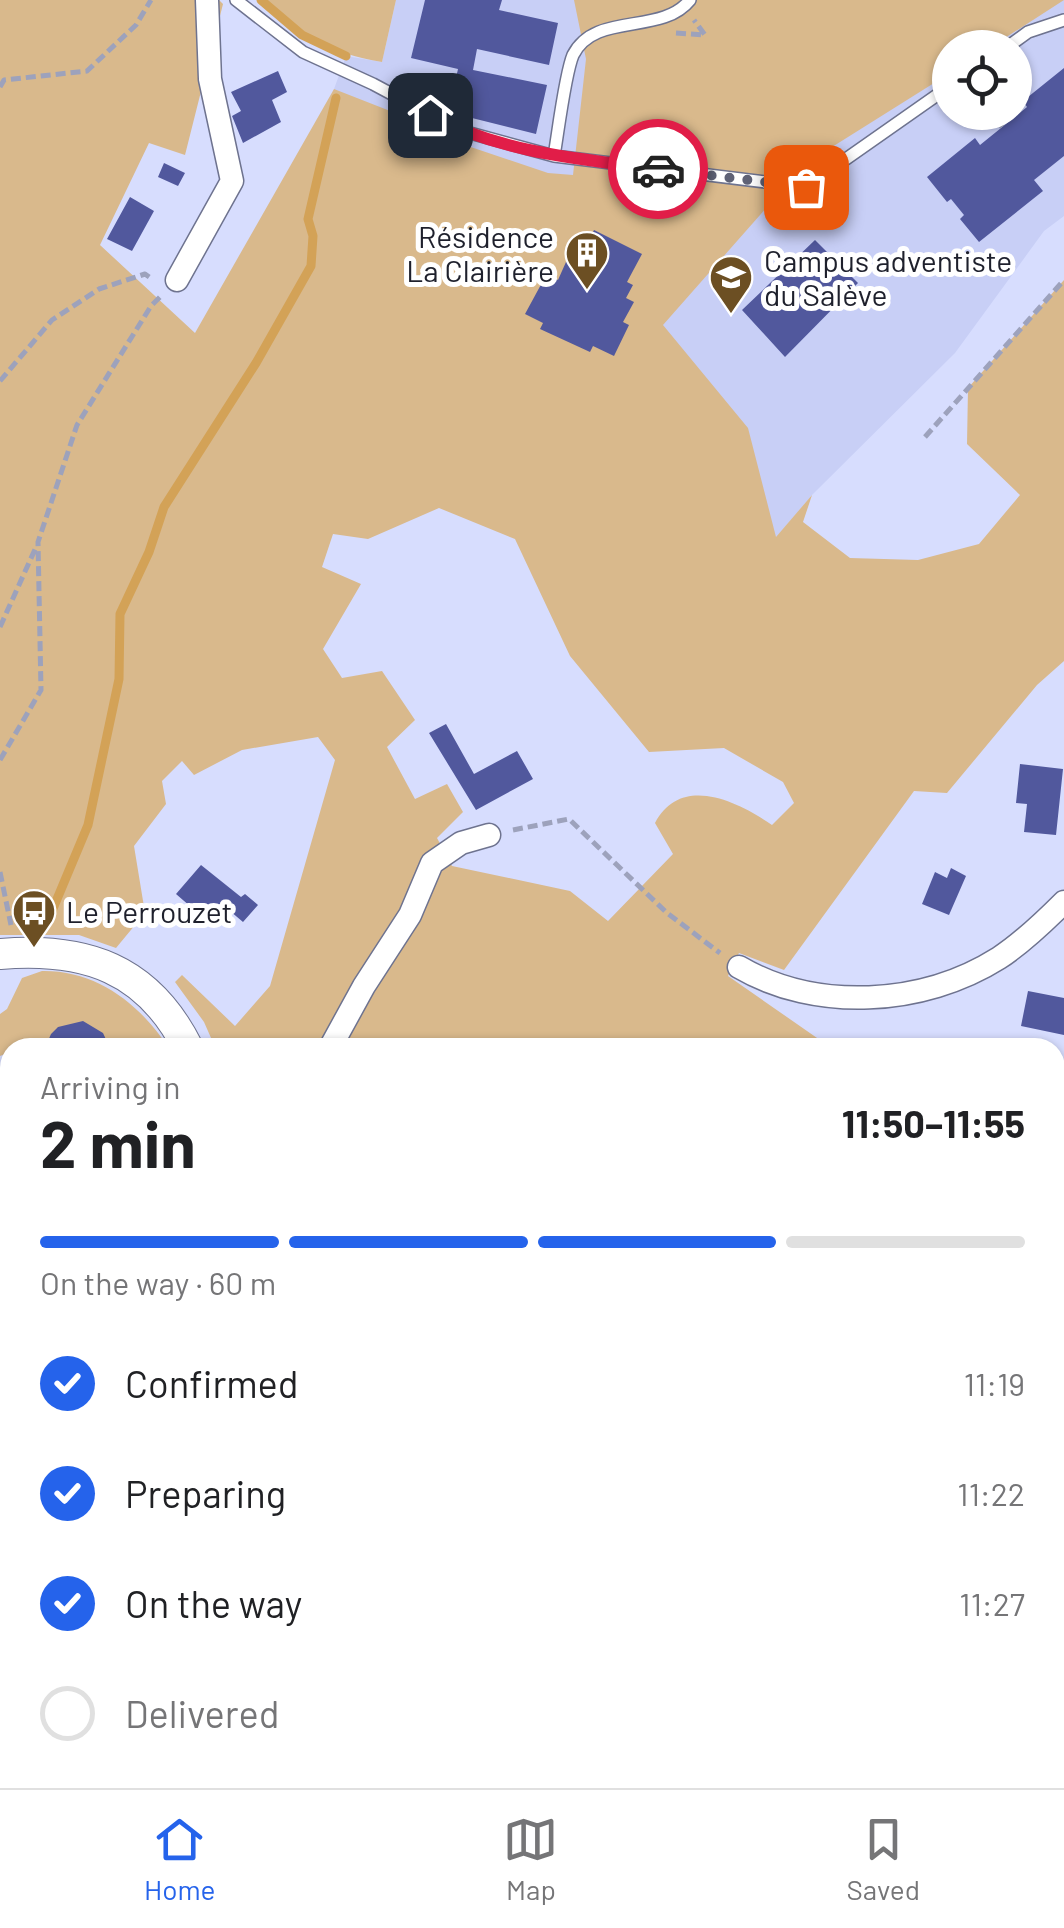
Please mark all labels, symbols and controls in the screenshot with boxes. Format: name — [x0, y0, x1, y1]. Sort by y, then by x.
map controls — [932, 30, 1032, 130]
button: locate — [932, 30, 1032, 130]
pin — [388, 73, 473, 158]
icon: home — [403, 88, 458, 143]
courier — [608, 119, 708, 219]
icon: car — [631, 142, 686, 197]
pin — [764, 145, 849, 230]
icon: bag — [779, 160, 834, 215]
place label: Résidence La Clairière — [406, 218, 554, 288]
building icon: Résidence La Clairière — [564, 230, 610, 291]
place label: Campus adventiste du Salève — [764, 242, 1012, 312]
school or university icon: Campus adventiste du Salève — [708, 254, 754, 315]
bus stop icon: Le Perrouzet — [11, 888, 57, 949]
place label: Le Perrouzet — [66, 893, 232, 929]
text: Arriving in — [40, 1067, 180, 1105]
text: 11:50–11:55 — [842, 1100, 1025, 1146]
text: 2 min — [40, 1103, 196, 1181]
text: On the way · 60 m — [40, 1263, 276, 1301]
icon: check — [40, 1356, 95, 1411]
text: Confirmed — [125, 1360, 298, 1406]
text: 11:19 — [964, 1364, 1025, 1402]
icon: check — [40, 1466, 95, 1521]
text: Preparing — [125, 1470, 286, 1516]
text: 11:22 — [957, 1474, 1025, 1512]
icon: check — [40, 1576, 95, 1631]
text: On the way — [125, 1580, 302, 1626]
text: 11:27 — [959, 1584, 1025, 1622]
text: Delivered — [125, 1690, 279, 1736]
tab: Home — [144, 1812, 215, 1906]
tab: Map — [503, 1812, 558, 1906]
tab: Saved — [847, 1812, 920, 1906]

